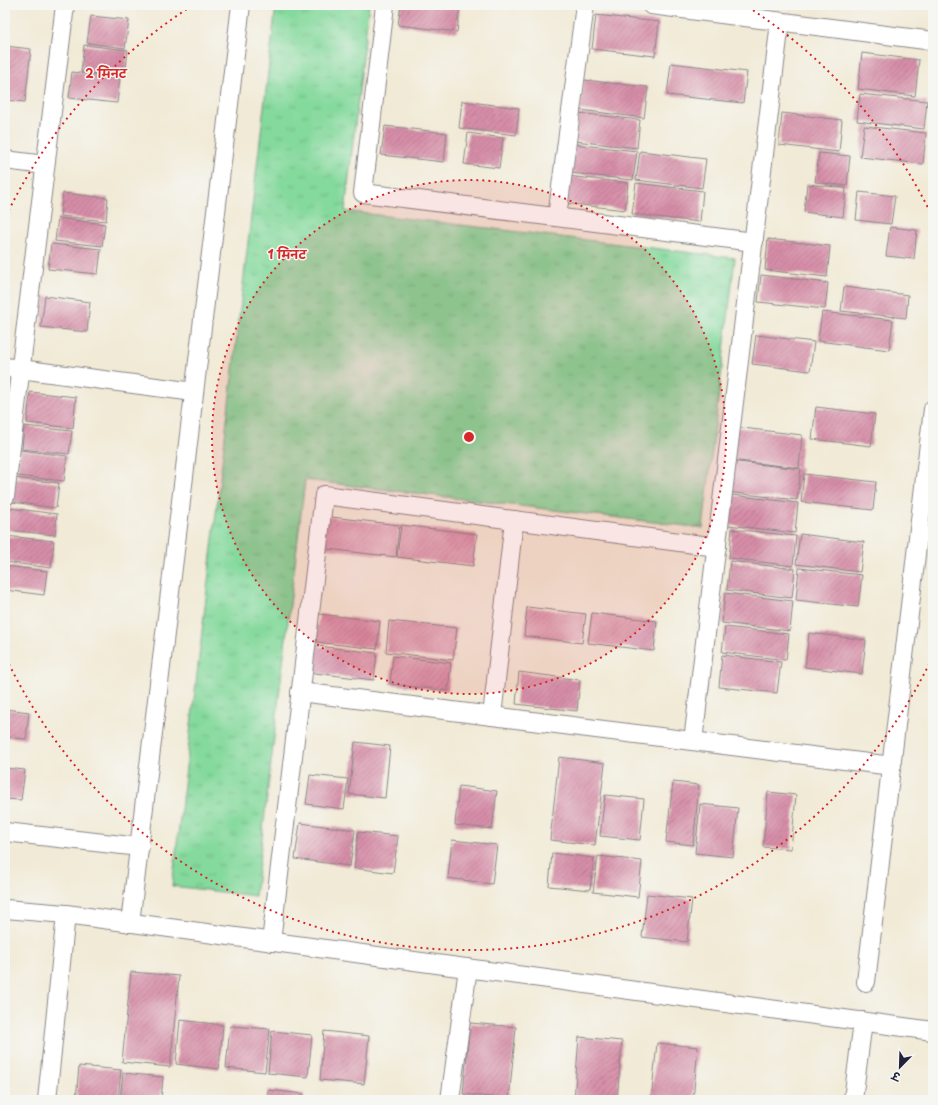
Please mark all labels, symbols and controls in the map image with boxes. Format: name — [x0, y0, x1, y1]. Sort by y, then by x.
text: 2 मिनट — [85, 64, 128, 82]
text: 1 मिनट — [268, 245, 307, 263]
centre of rings — [462, 430, 476, 444]
north arrow — [880, 1047, 920, 1087]
text: उ — [888, 1067, 904, 1086]

